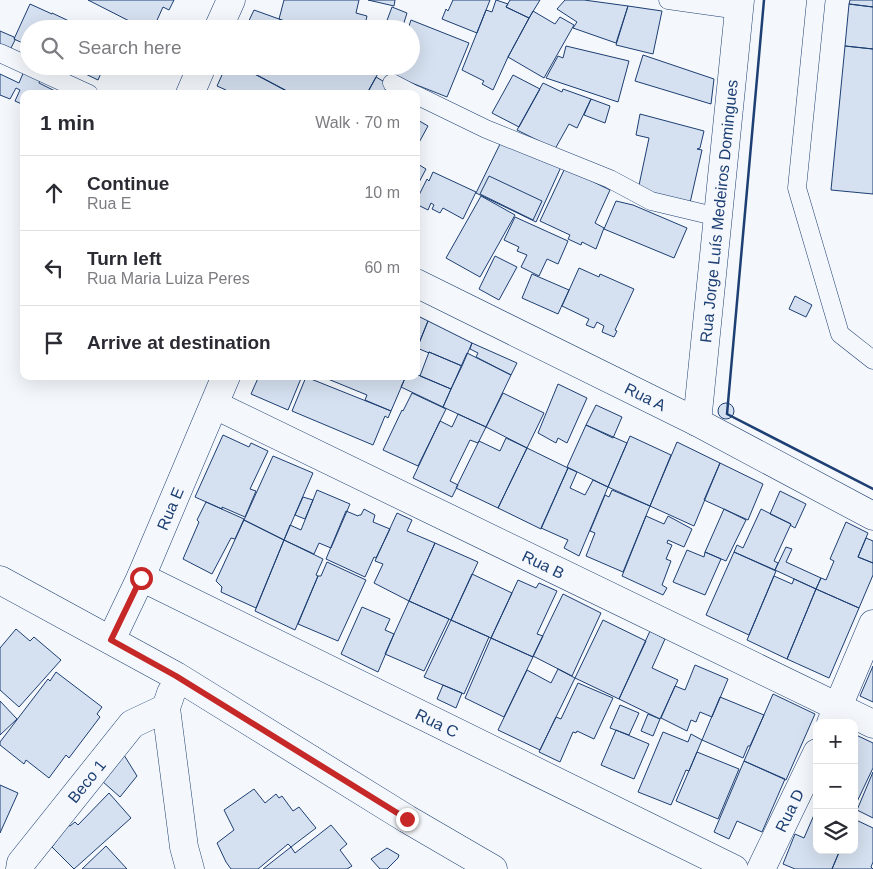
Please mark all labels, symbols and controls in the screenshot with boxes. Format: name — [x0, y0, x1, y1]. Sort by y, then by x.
search box — [20, 20, 420, 75]
icon: search — [38, 34, 66, 62]
text: Search here — [78, 37, 182, 58]
street label: Rua Jorge Luís Medeiros Domingues — [697, 79, 741, 343]
text: 1 min — [40, 111, 95, 134]
text: Walk · 70 m — [315, 114, 400, 131]
text: Continue — [87, 173, 169, 194]
icon: ahead — [40, 179, 68, 207]
text: 10 m — [364, 184, 400, 201]
text: Rua E — [87, 195, 131, 212]
text: Turn left — [87, 248, 162, 269]
icon: left — [40, 254, 68, 282]
text: 60 m — [364, 259, 400, 276]
text: Rua Maria Luiza Peres — [87, 270, 250, 287]
icon: arrive — [40, 329, 68, 357]
text: Arrive at destination — [87, 332, 271, 353]
street label: Rua A — [622, 380, 669, 414]
street label: Rua E — [154, 485, 187, 533]
street label: Rua B — [519, 547, 567, 582]
route start — [130, 567, 153, 590]
street label: Rua C — [413, 706, 461, 741]
map controls — [813, 719, 858, 854]
button: + — [813, 719, 858, 764]
street label: Beco 1 — [65, 756, 109, 806]
button: − — [813, 764, 858, 809]
street label: Rua D — [772, 787, 807, 835]
route end — [396, 808, 419, 831]
button: layers — [813, 809, 858, 854]

